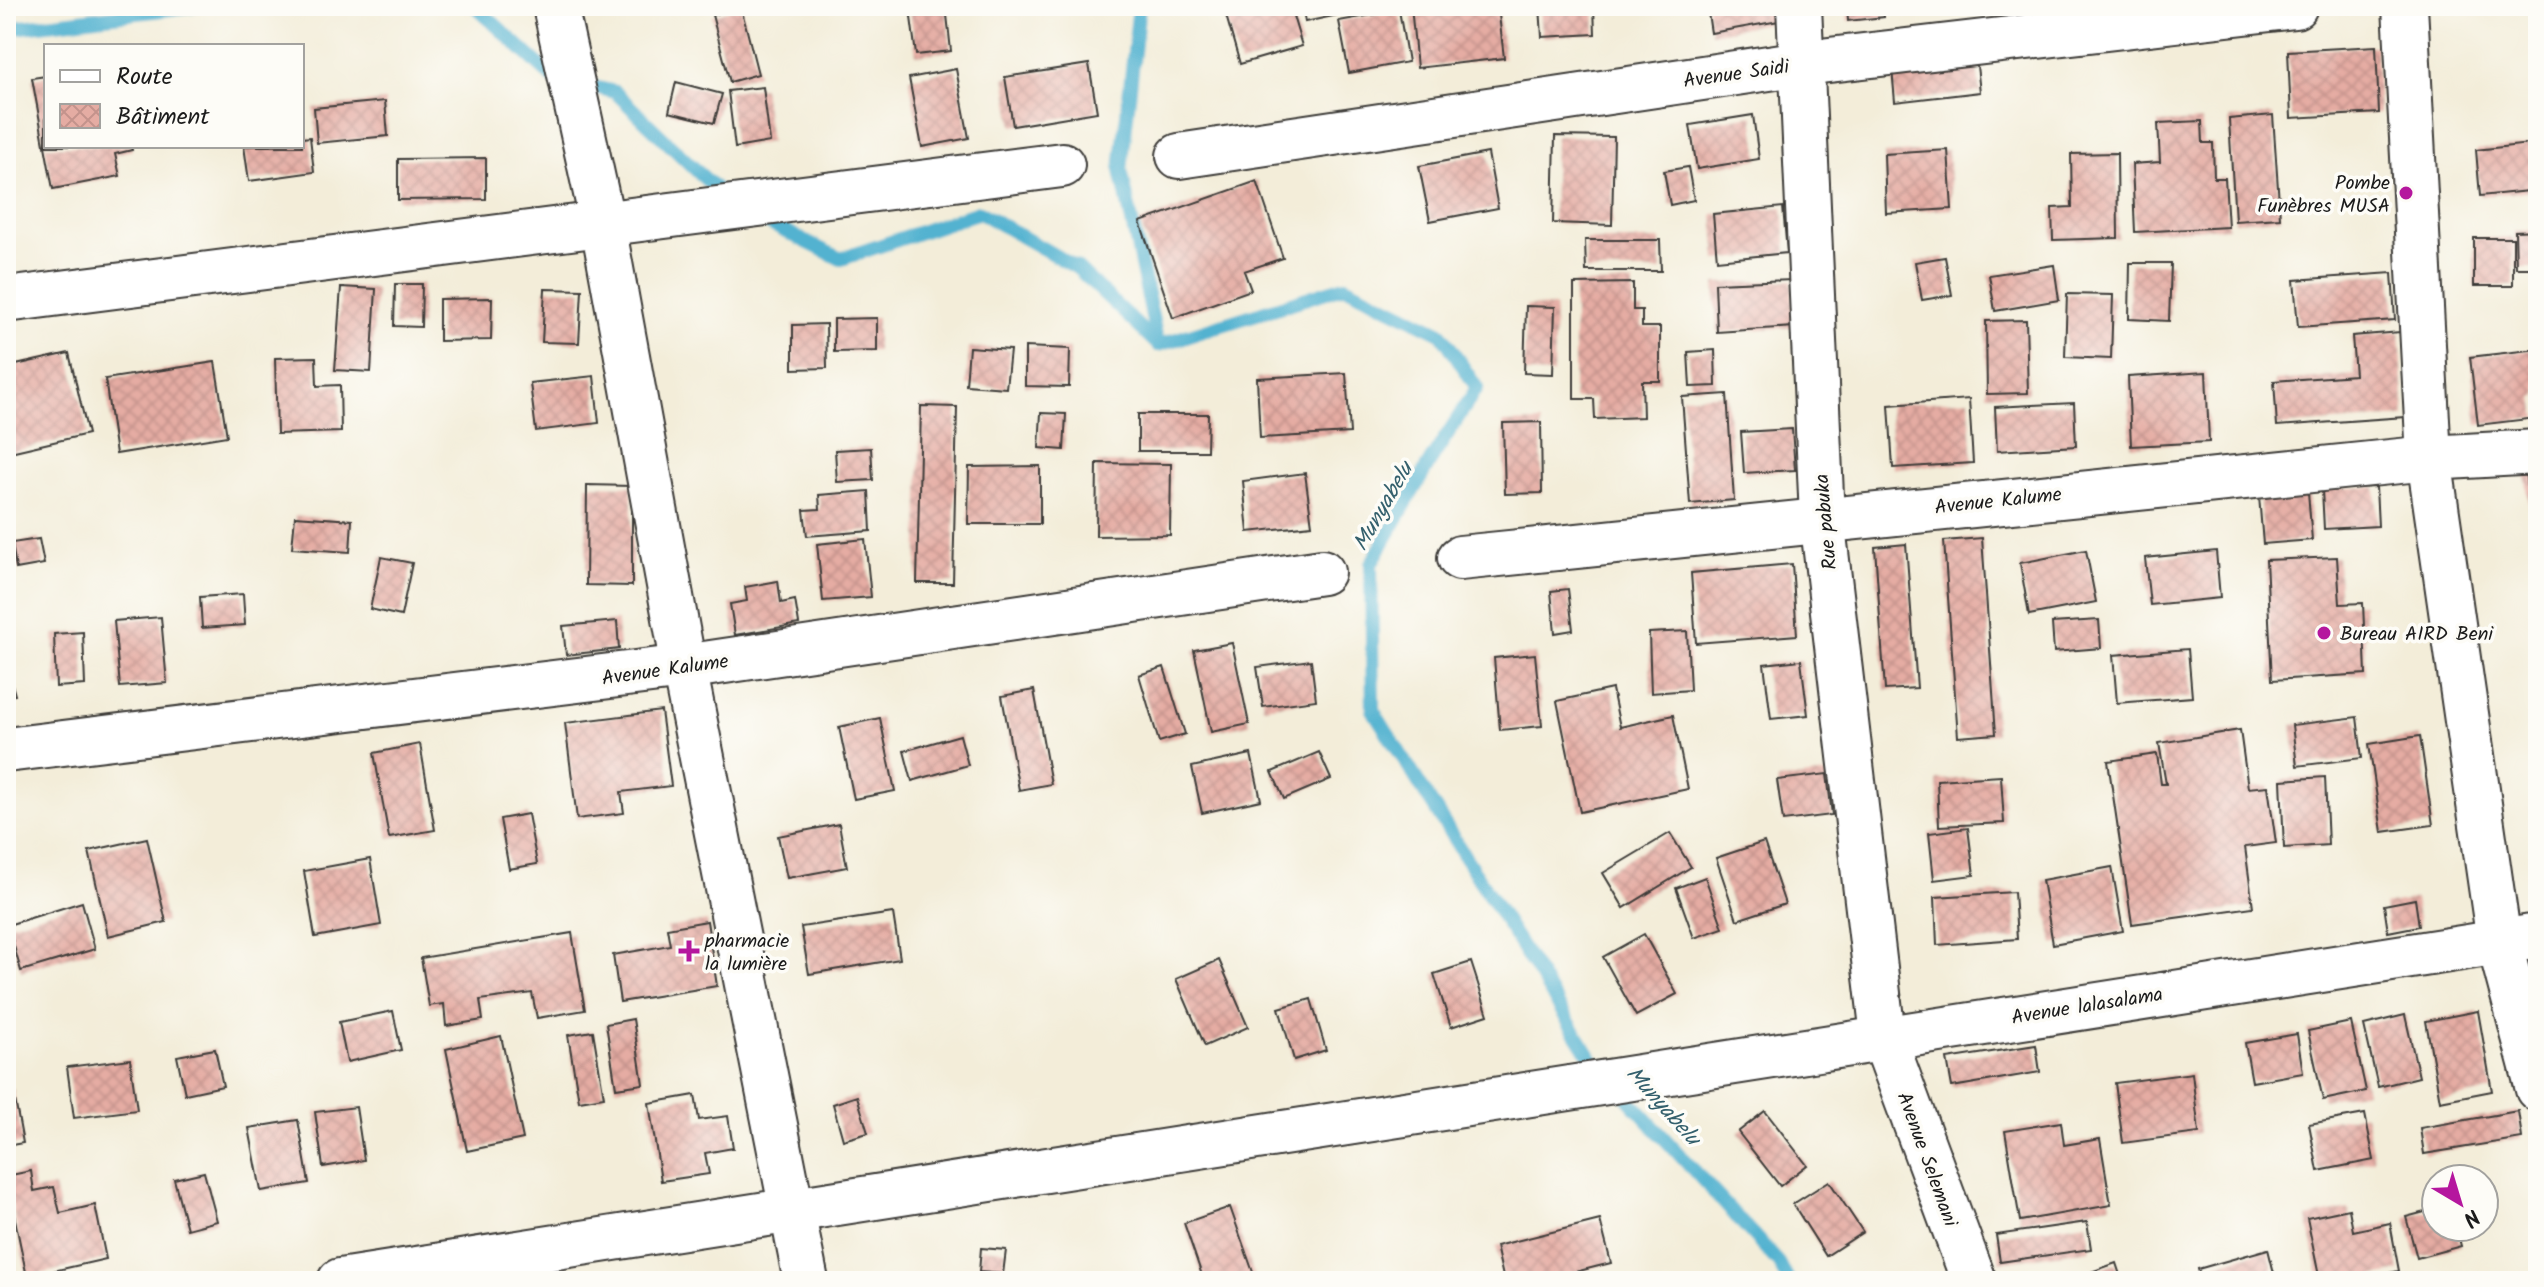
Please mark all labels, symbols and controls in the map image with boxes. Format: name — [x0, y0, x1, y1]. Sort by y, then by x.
legend — [44, 44, 304, 148]
street label: Avenue Saidi — [1681, 52, 1792, 98]
text: Route — [116, 58, 173, 97]
text: Bâtiment — [116, 98, 210, 137]
place label: Pombe Funèbres MUSA — [2257, 168, 2390, 223]
marker: Pombe Funèbres MUSA — [2397, 184, 2415, 202]
water label: Munyabelu — [1345, 454, 1425, 558]
street label: Rue pabuka — [1807, 473, 1847, 571]
street label: Avenue Kalume — [1933, 479, 2063, 525]
place label: Bureau AIRD Beni — [2340, 619, 2494, 651]
marker: Bureau AIRD Beni — [2315, 624, 2333, 642]
street label: Avenue Kalume — [600, 646, 731, 696]
place label: pharmacie la lumière — [704, 926, 789, 981]
marker: pharmacie la lumière — [680, 942, 698, 960]
street label: Avenue lalasalama — [2009, 979, 2165, 1035]
water label: Munyabelu — [1616, 1059, 1709, 1156]
street label: Avenue Selemani — [1887, 1088, 1966, 1233]
north arrow — [2420, 1163, 2500, 1243]
text: N — [2454, 1199, 2487, 1235]

